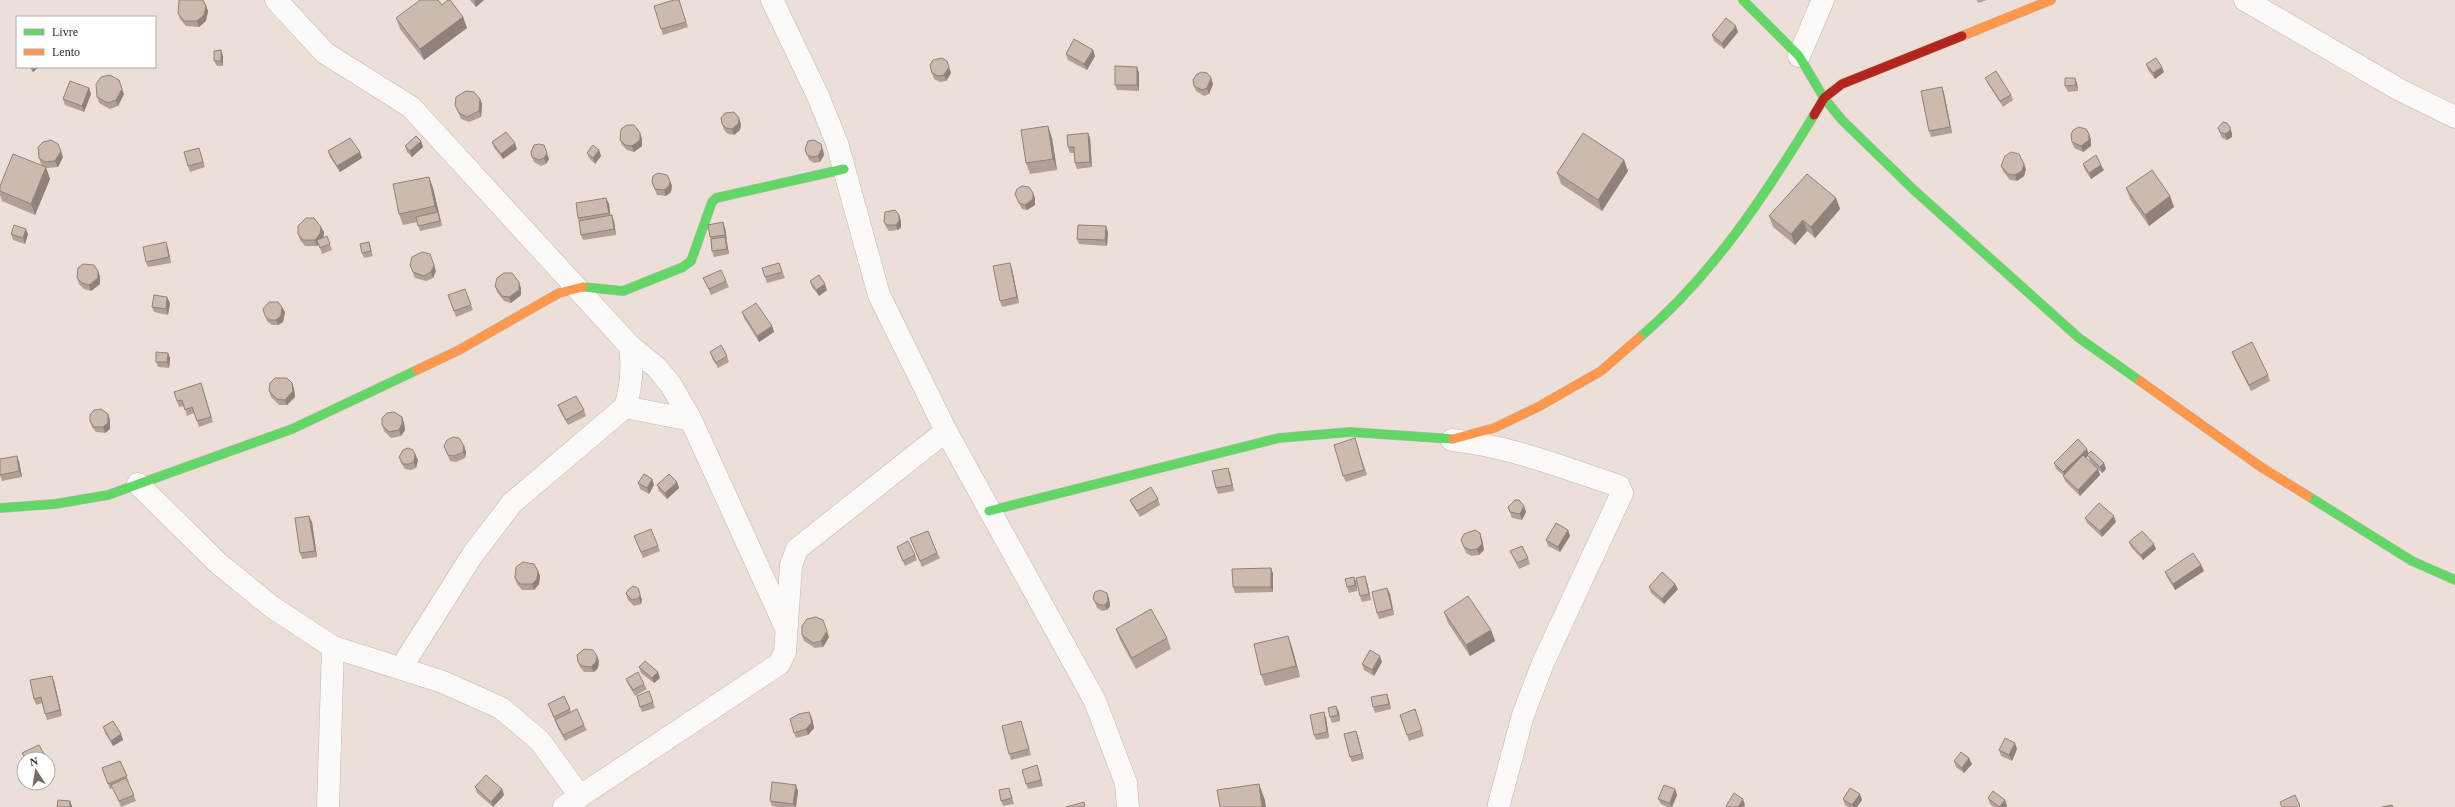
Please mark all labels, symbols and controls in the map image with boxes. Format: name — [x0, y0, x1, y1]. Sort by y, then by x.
legend — [16, 16, 156, 68]
text: Livre — [52, 25, 78, 39]
text: Lento — [52, 45, 80, 59]
north arrow — [16, 751, 56, 791]
text: N — [29, 755, 39, 768]

